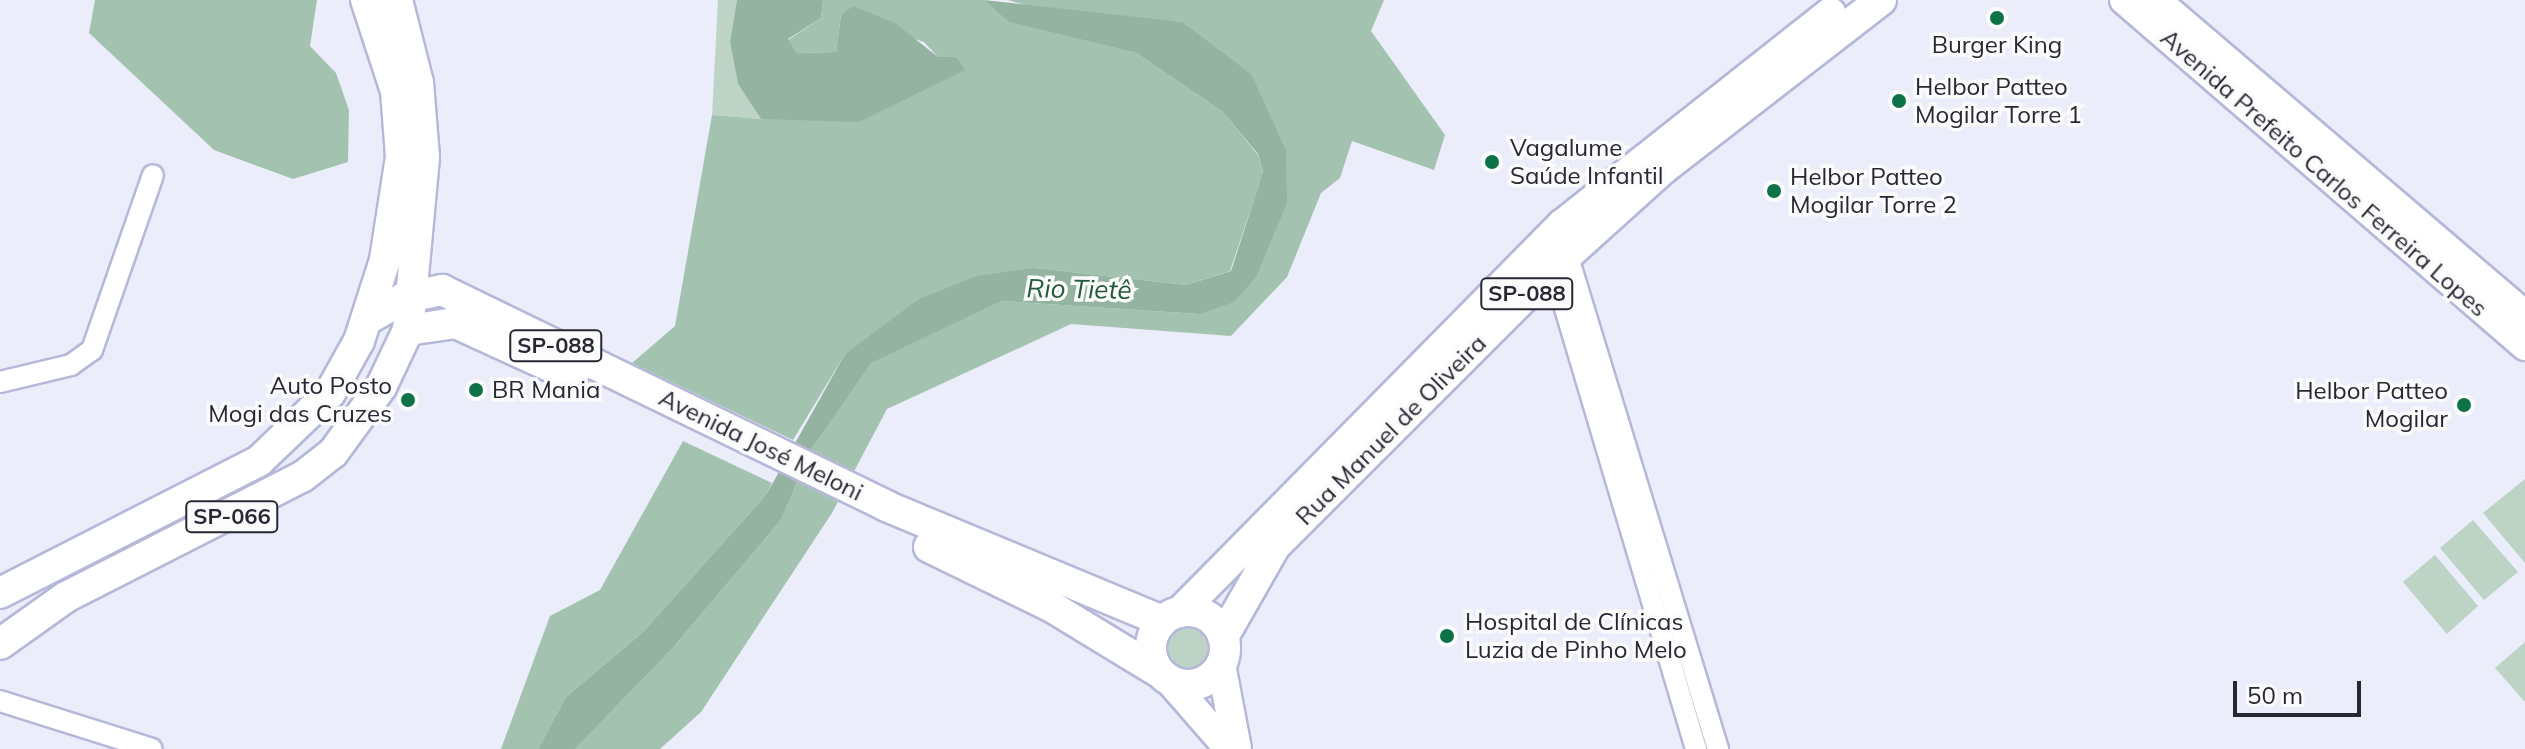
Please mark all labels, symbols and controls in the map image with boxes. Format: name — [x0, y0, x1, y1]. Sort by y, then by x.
marker: Burger King — [1988, 9, 2006, 27]
street label: Avenida Prefeito Carlos Ferreira Lopes — [2155, 23, 2493, 323]
place label: Burger King — [1932, 31, 2062, 59]
place label: Helbor Patteo Mogilar Torre 1 — [1915, 73, 2082, 129]
marker: Helbor Patteo Mogilar Torre 1 — [1890, 92, 1908, 110]
place label: Vagalume Saúde Infantil — [1510, 134, 1663, 190]
marker: Vagalume Saúde Infantil — [1481, 151, 1503, 173]
place label: Helbor Patteo Mogilar Torre 2 — [1790, 163, 1957, 219]
marker: Helbor Patteo Mogilar Torre 2 — [1765, 182, 1783, 200]
water label: Rio Tietê — [1026, 272, 1132, 306]
road number: SP-088 — [1479, 276, 1575, 312]
road number: SP-088 — [508, 328, 604, 364]
street label: Rua Manuel de Oliveira — [1290, 329, 1492, 531]
place label: Auto Posto Mogi das Cruzes — [208, 372, 392, 428]
place label: BR Mania — [492, 376, 600, 404]
place label: Helbor Patteo Mogilar — [2295, 377, 2448, 433]
marker: BR Mania — [467, 381, 485, 399]
street label: Avenida José Meloni — [654, 383, 868, 507]
marker: Auto Posto Mogi das Cruzes — [399, 391, 417, 409]
marker: Helbor Patteo Mogilar — [2455, 396, 2473, 414]
road number: SP-066 — [184, 499, 280, 535]
place label: Hospital de Clínicas Luzia de Pinho Melo — [1465, 608, 1687, 664]
marker: Hospital de Clínicas Luzia de Pinho Melo — [1436, 625, 1458, 647]
scale bar — [2237, 665, 2365, 715]
text: 50 m — [2247, 680, 2303, 710]

